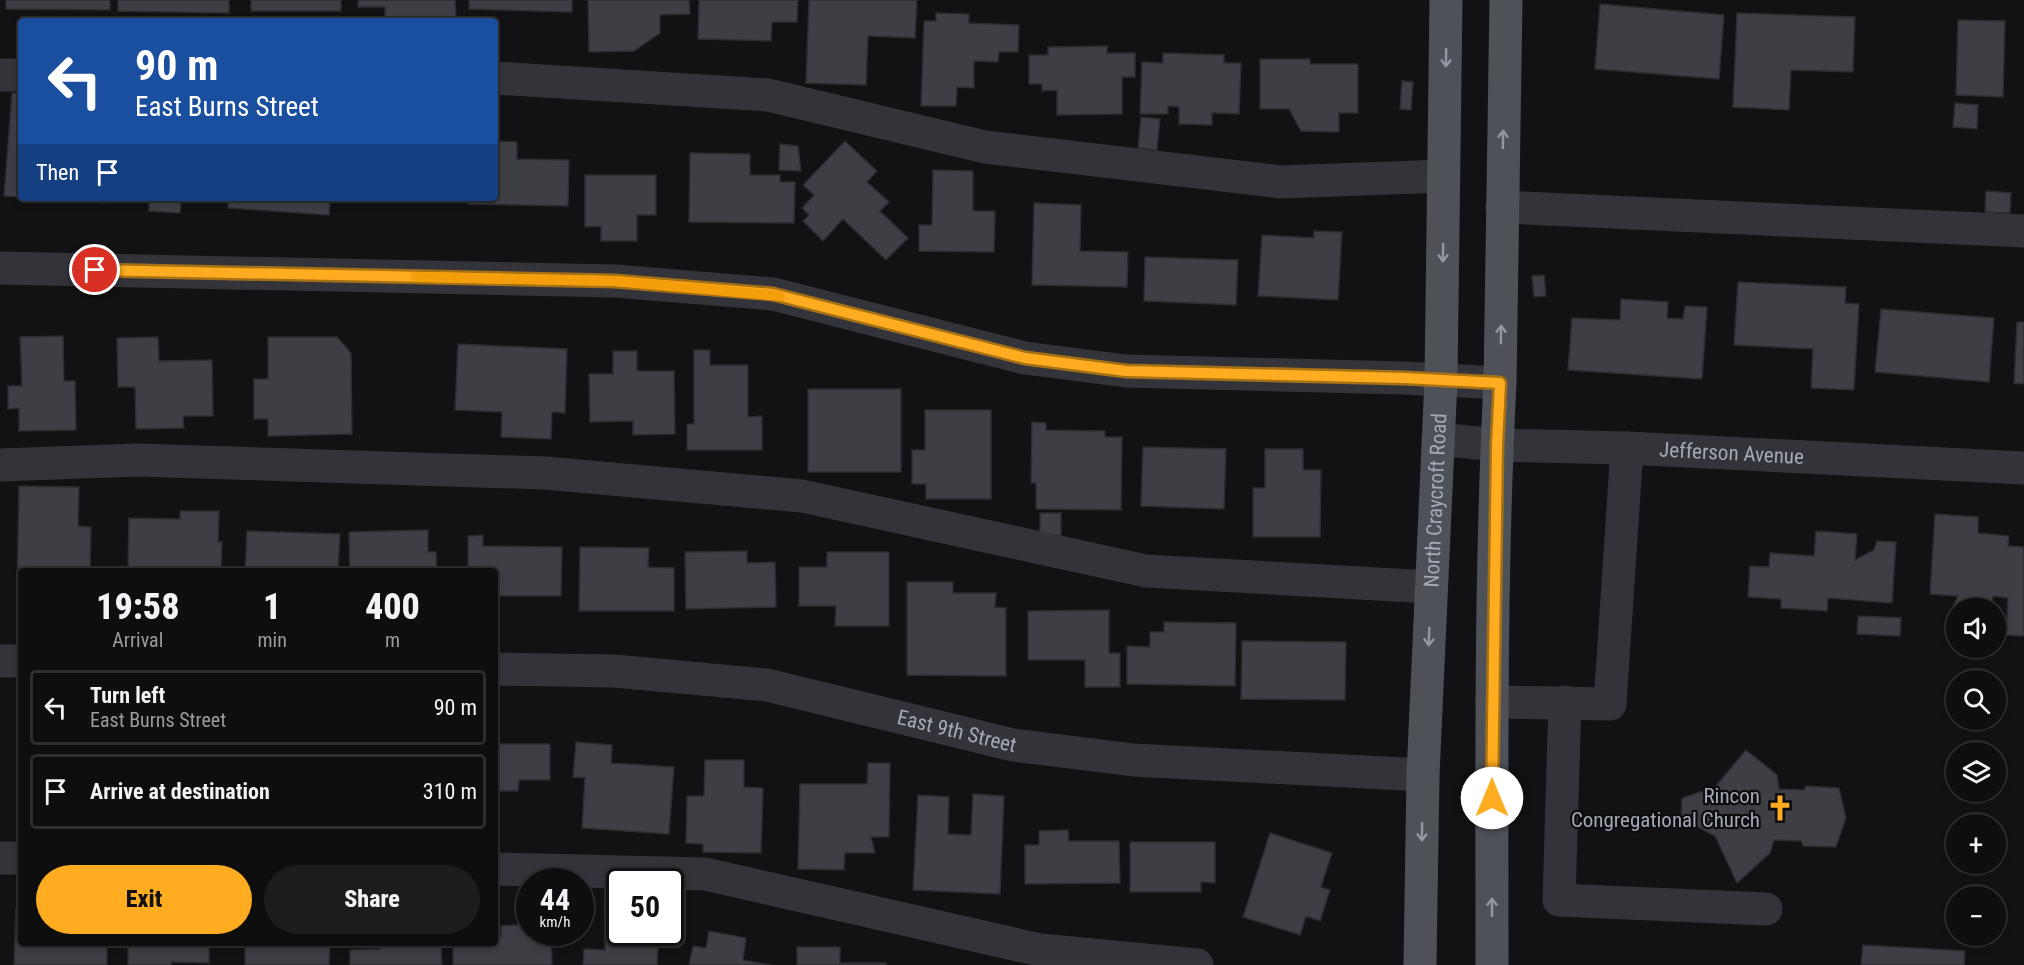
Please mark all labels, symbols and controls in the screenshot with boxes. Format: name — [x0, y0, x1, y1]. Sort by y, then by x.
text: 90 m — [135, 41, 218, 90]
icon: left — [36, 42, 114, 120]
one-way arrow — [1440, 48, 1451, 68]
text: East Burns Street — [135, 91, 319, 123]
one-way arrow — [1498, 129, 1509, 149]
icon: arrive — [91, 156, 124, 189]
text: Then — [36, 160, 79, 185]
one-way arrow — [1437, 243, 1449, 263]
pin — [69, 244, 120, 295]
icon: arrive — [78, 253, 111, 286]
one-way arrow — [1495, 324, 1506, 344]
street label: North Craycroft Road — [1420, 413, 1451, 588]
street label: Jefferson Avenue — [1659, 438, 1805, 469]
text: 19:58 — [96, 586, 179, 628]
text: 1 — [263, 586, 281, 628]
text: 400 — [365, 586, 420, 628]
map controls — [1946, 598, 2006, 946]
button: sound — [1946, 598, 2006, 658]
one-way arrow — [1424, 627, 1435, 647]
text: Arrival — [112, 628, 163, 652]
text: min — [258, 628, 287, 652]
text: m — [385, 628, 400, 652]
button: search — [1946, 670, 2006, 730]
text: Turn left — [90, 683, 165, 708]
icon: left — [39, 691, 72, 724]
text: 90 m — [434, 695, 477, 720]
street label: East 9th Street — [895, 705, 1019, 757]
text: East Burns Street — [90, 708, 226, 732]
button: layers — [1946, 742, 2006, 802]
position arrow — [1460, 766, 1524, 830]
icon: arrive — [39, 775, 72, 808]
text: Arrive at destination — [90, 779, 270, 804]
text: 310 m — [423, 779, 477, 804]
place label: Rincon Congregational Church — [1571, 784, 1760, 832]
church icon: Rincon Congregational Church — [1765, 793, 1795, 823]
button: + — [1946, 814, 2006, 874]
one-way arrow — [1416, 822, 1428, 842]
button: Exit — [36, 865, 252, 934]
button: Share — [264, 865, 480, 934]
speed limit sign: 50 — [606, 868, 684, 946]
text: 44 — [540, 882, 570, 917]
button: − — [1946, 886, 2006, 946]
one-way arrow — [1486, 897, 1498, 917]
text: km/h — [540, 913, 570, 931]

